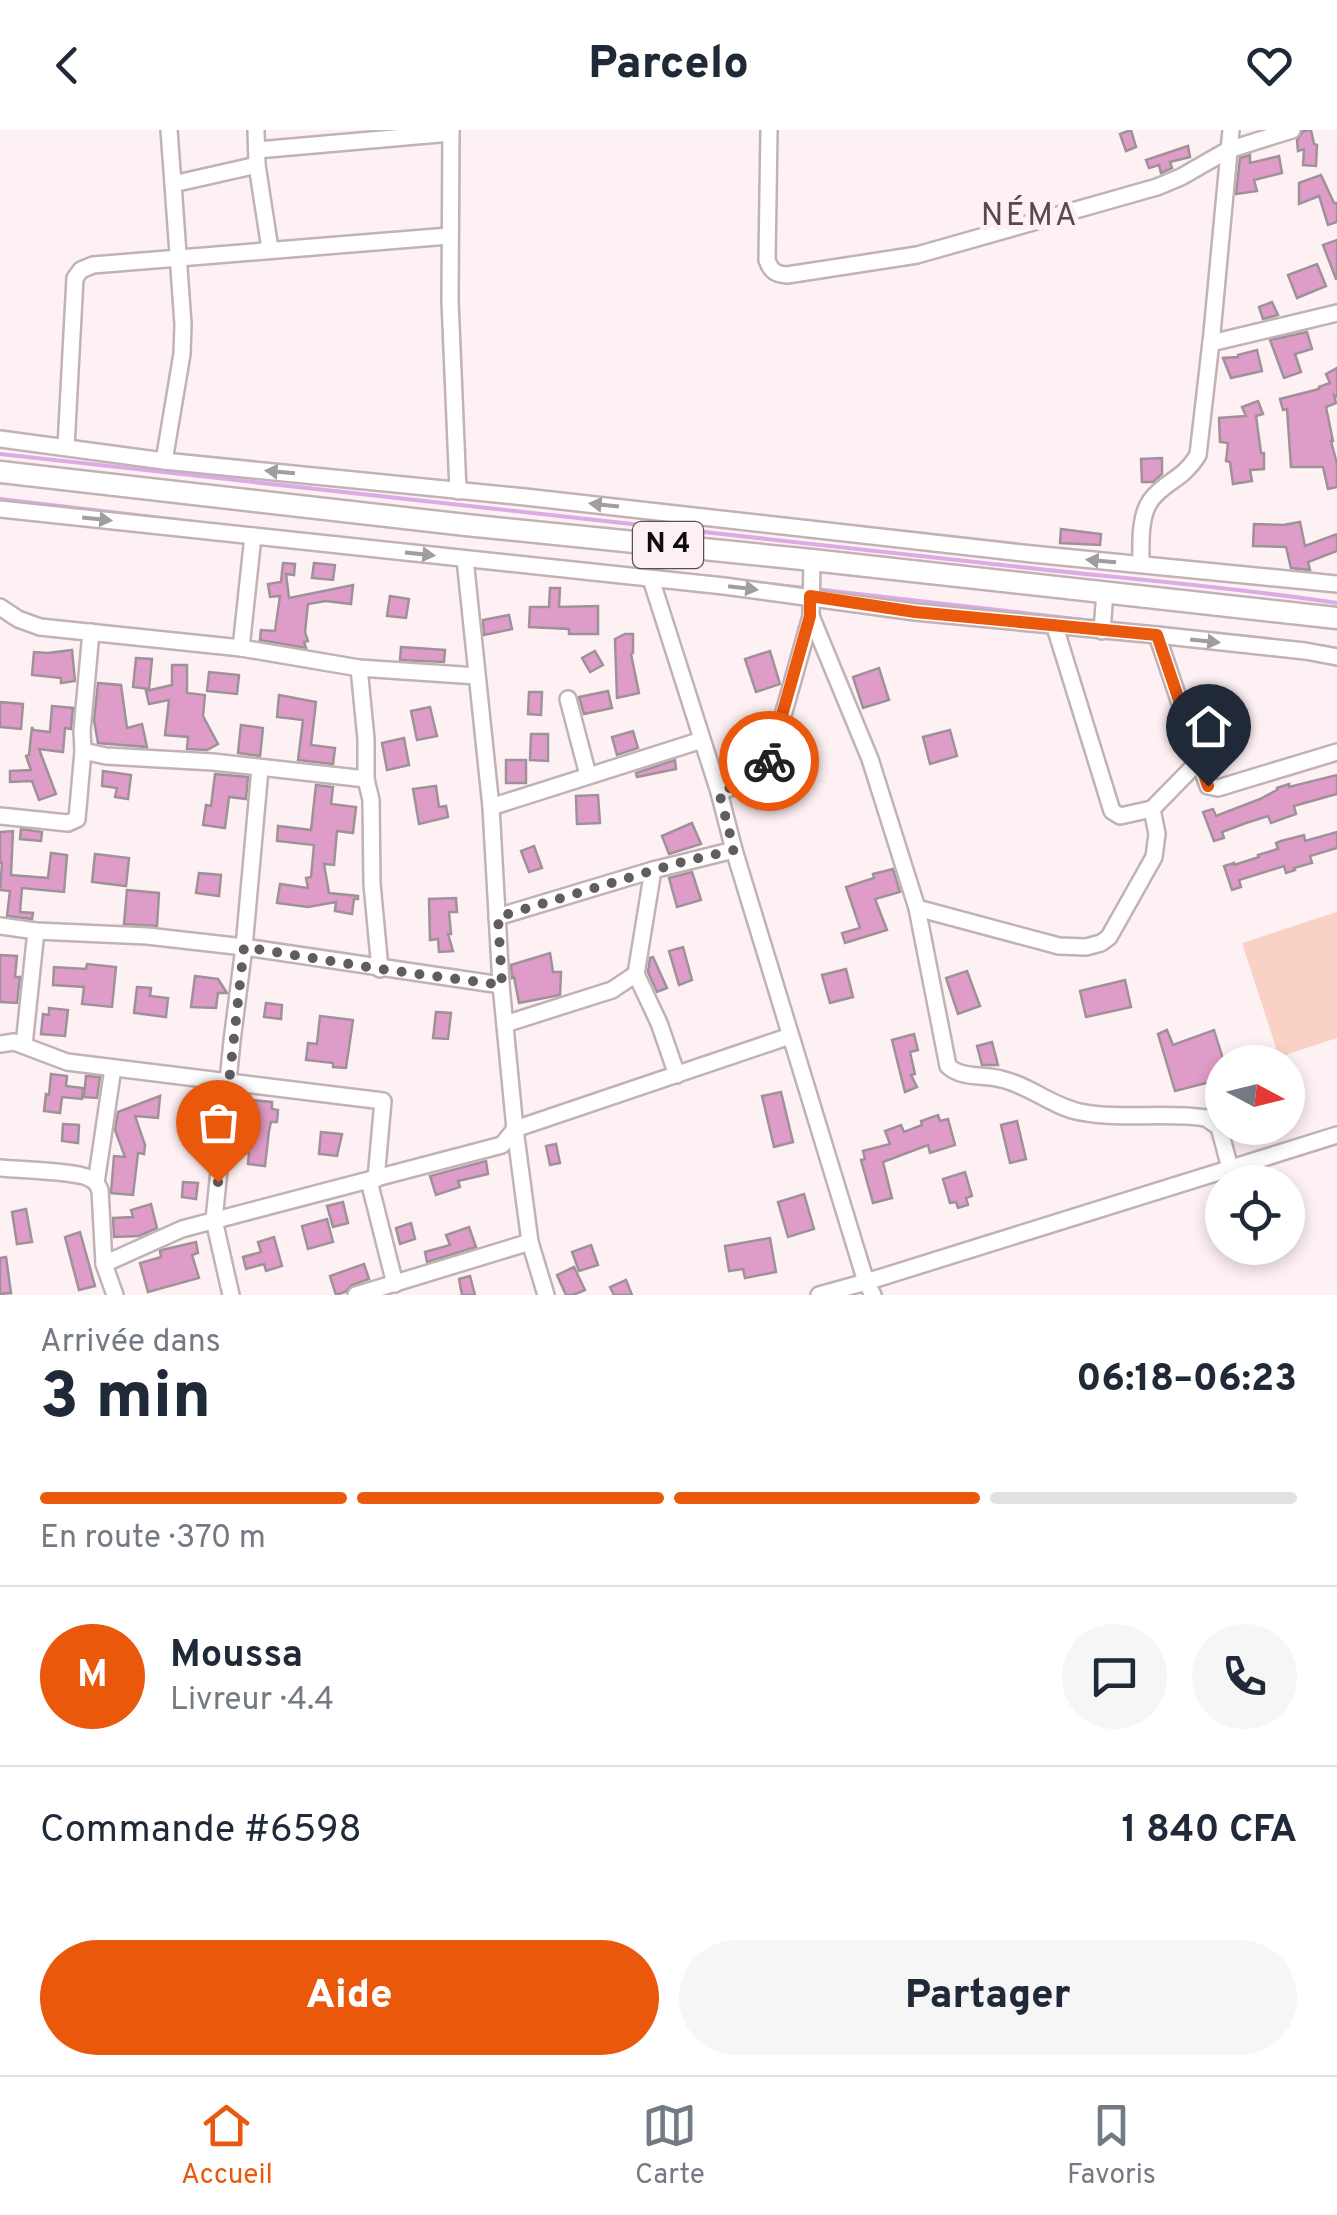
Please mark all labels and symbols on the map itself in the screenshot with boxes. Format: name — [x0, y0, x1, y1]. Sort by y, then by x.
district label: NÉMA — [981, 195, 1079, 237]
one-way arrow — [264, 463, 296, 479]
one-way arrow — [587, 497, 619, 513]
one-way arrow — [82, 511, 113, 527]
road number: N 4 — [633, 522, 703, 568]
one-way arrow — [405, 546, 436, 562]
one-way arrow — [1084, 552, 1116, 568]
one-way arrow — [728, 580, 760, 596]
one-way arrow — [1190, 633, 1222, 649]
pin — [1166, 684, 1251, 787]
courier — [719, 711, 819, 811]
north arrow — [1205, 1045, 1305, 1145]
pin — [176, 1080, 261, 1183]

